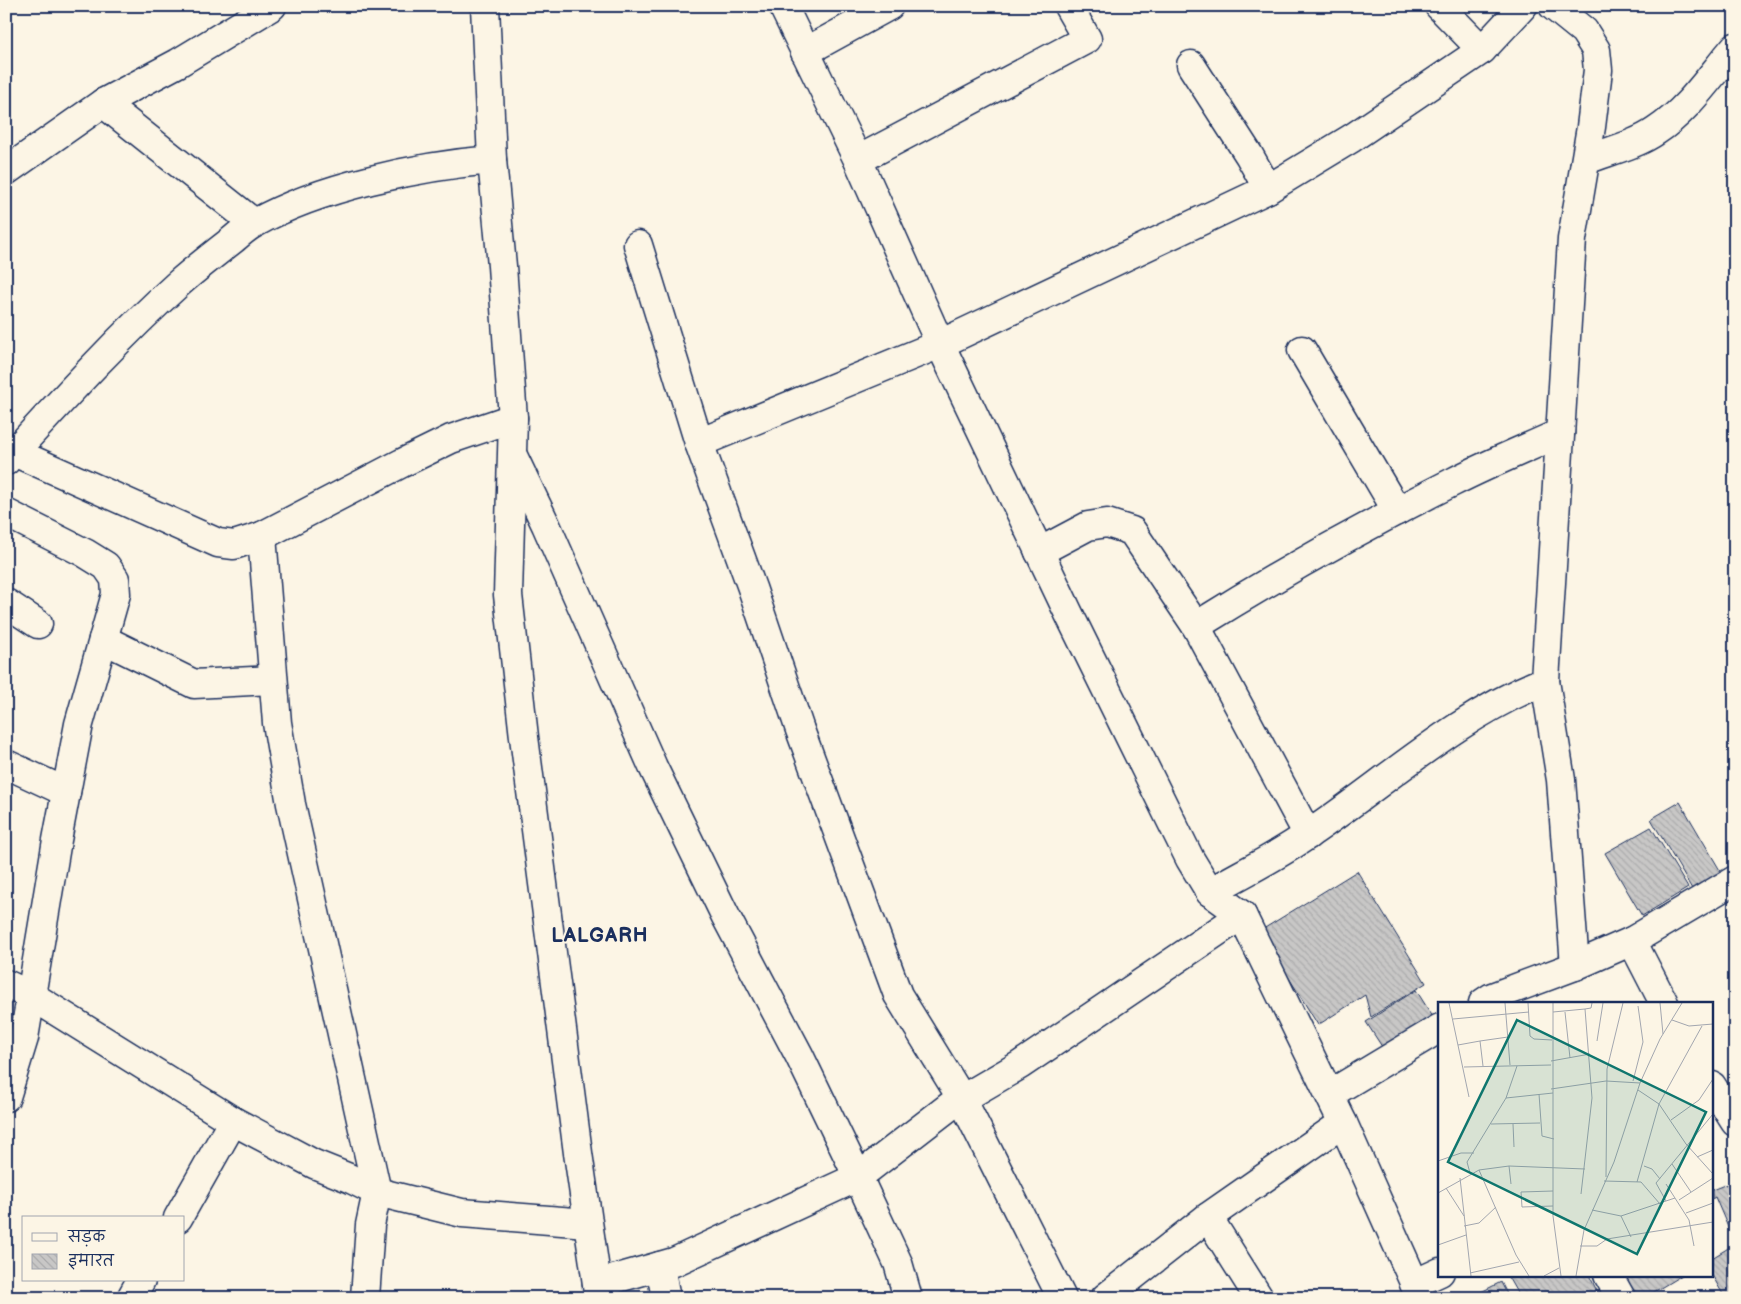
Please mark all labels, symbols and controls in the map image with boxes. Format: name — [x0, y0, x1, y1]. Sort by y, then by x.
district label: LALGARH — [551, 924, 649, 948]
inset map — [1438, 1002, 1714, 1276]
legend — [22, 1216, 185, 1282]
text: सड़क — [67, 1228, 106, 1247]
text: इमारत — [68, 1252, 115, 1271]

